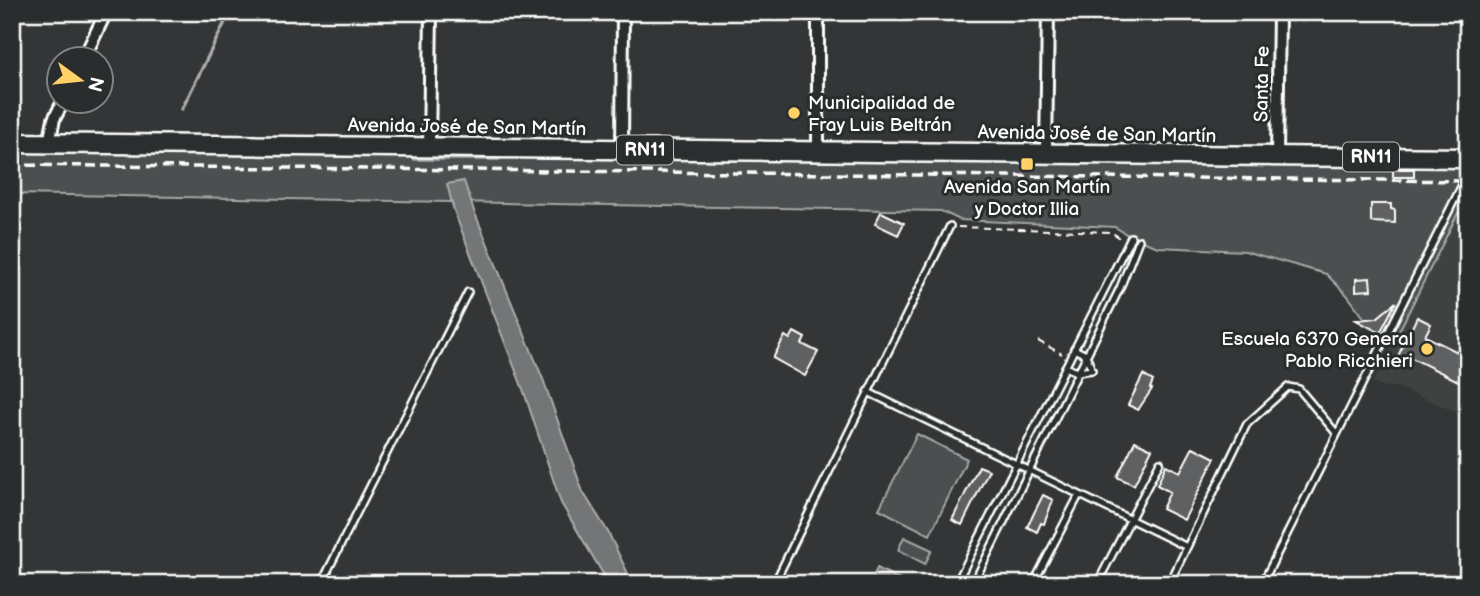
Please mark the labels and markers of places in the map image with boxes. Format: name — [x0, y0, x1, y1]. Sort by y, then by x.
place label: Municipalidad de Fray Luis Beltrán — [808, 92, 955, 137]
marker: Municipalidad de Fray Luis Beltrán — [786, 105, 802, 121]
marker: Avenida San Martín y Doctor Illia — [1019, 156, 1035, 172]
place label: Avenida San Martín y Doctor Illia — [944, 176, 1110, 221]
place label: Escuela 6370 General Pablo Ricchieri — [1221, 328, 1413, 373]
marker: Escuela 6370 General Pablo Ricchieri — [1419, 341, 1435, 357]

